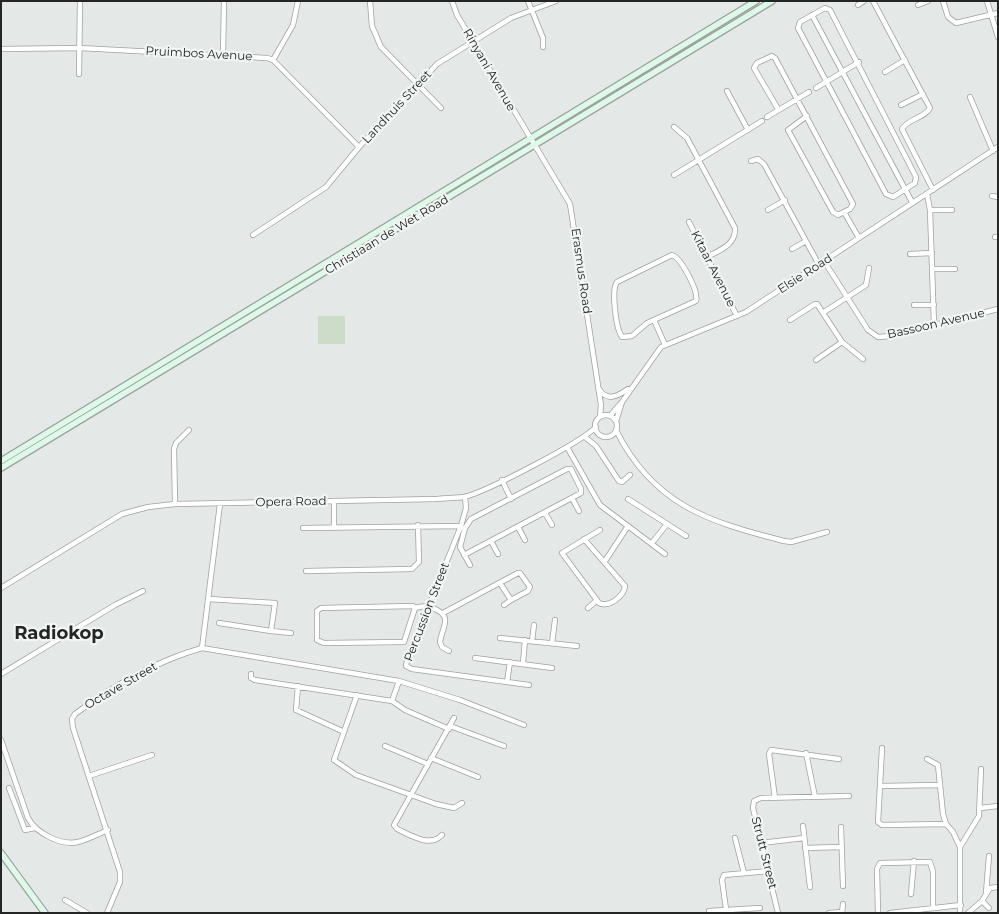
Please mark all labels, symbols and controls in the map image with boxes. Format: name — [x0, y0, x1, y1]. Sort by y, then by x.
street label: Rinyani Avenue — [460, 26, 518, 114]
street label: Pruimbos Avenue — [145, 44, 253, 64]
street label: Landhuis Street — [359, 67, 435, 147]
street label: Christiaan de Wet Road — [323, 192, 451, 278]
street label: Erasmus Road — [568, 227, 594, 315]
street label: Kitaar Avenue — [688, 228, 738, 310]
street label: Elsie Road — [775, 251, 835, 297]
street label: Bassoon Avenue — [886, 306, 986, 342]
street label: Opera Road — [255, 494, 327, 510]
street label: Percussion Street — [401, 560, 453, 664]
district label: Radiokop — [14, 623, 104, 645]
street label: Octave Street — [82, 659, 160, 713]
street label: Strutt Street — [748, 815, 780, 891]

